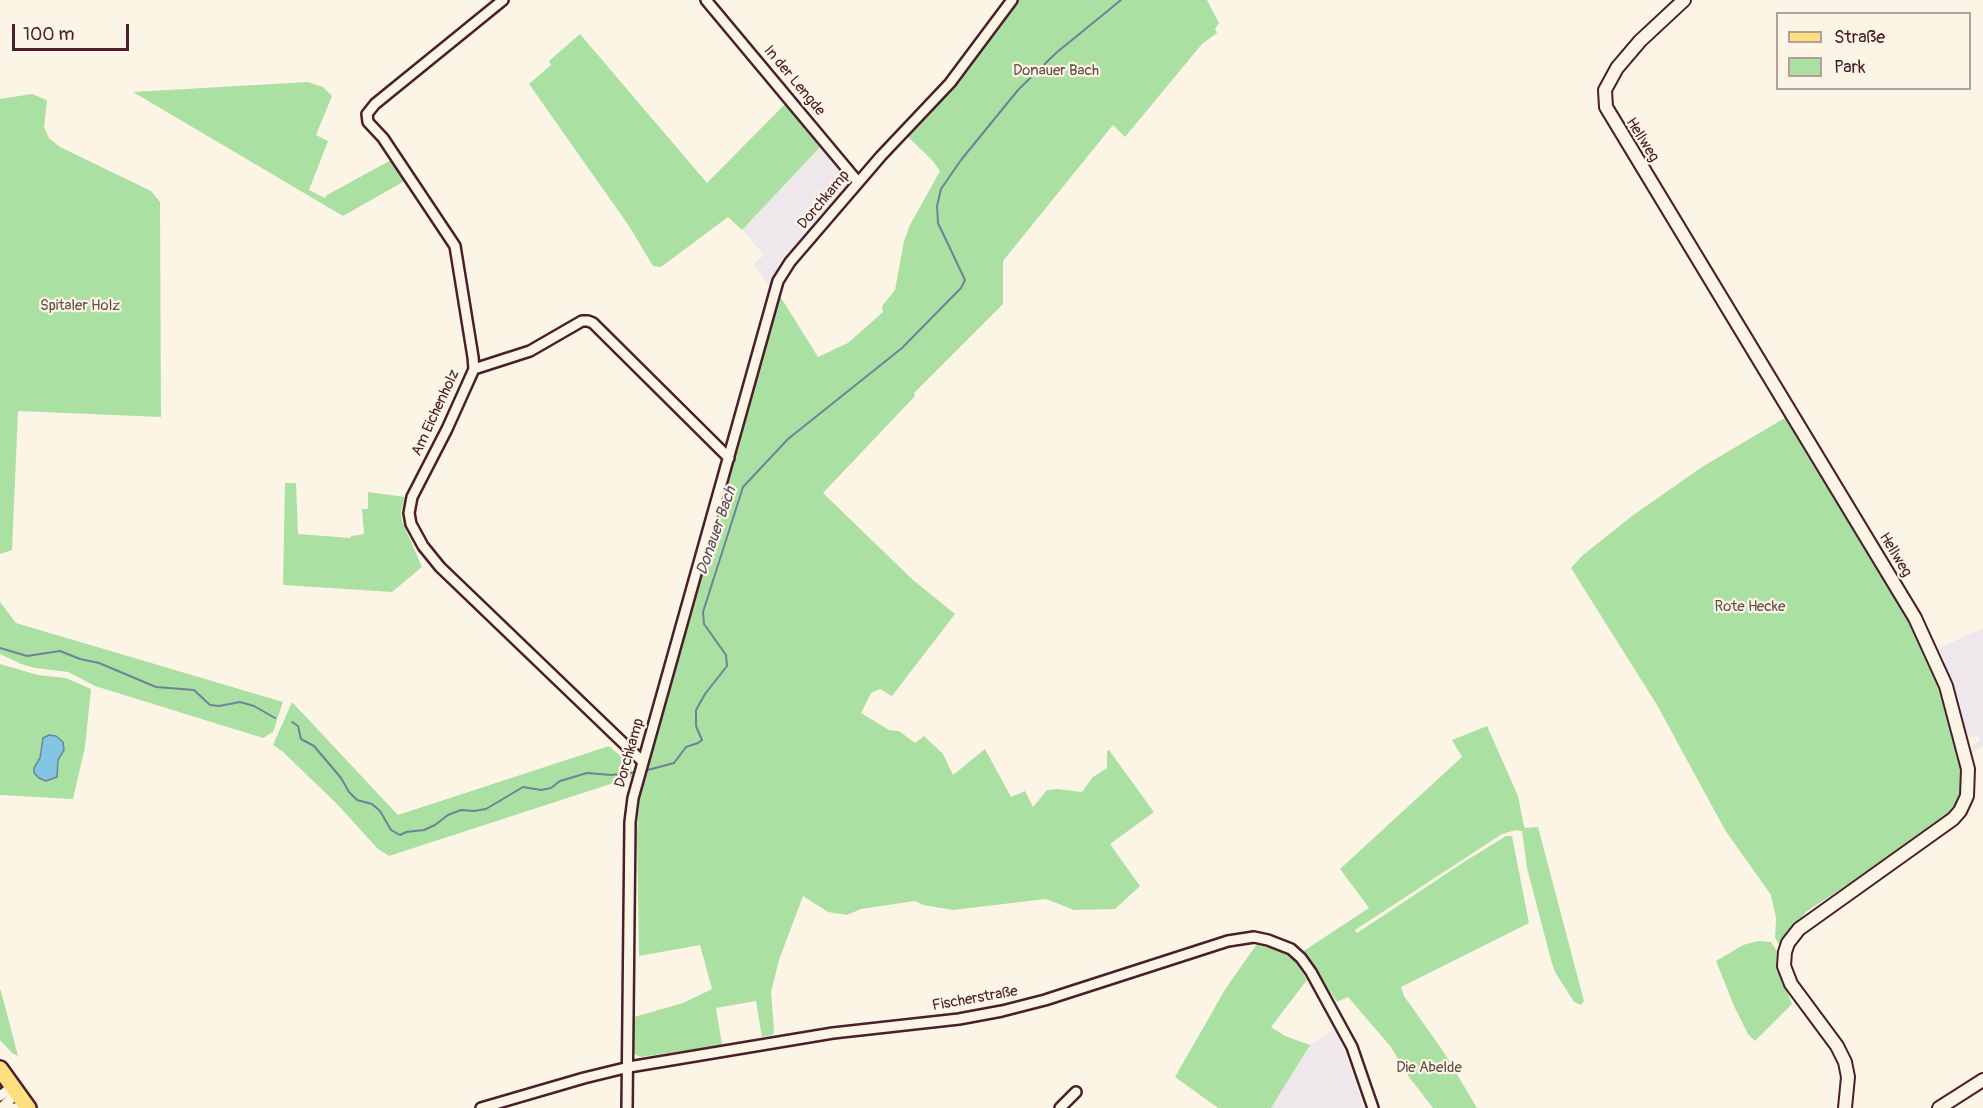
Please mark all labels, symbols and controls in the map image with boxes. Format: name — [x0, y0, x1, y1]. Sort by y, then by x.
scale bar — [15, 12, 132, 50]
legend — [1776, 12, 1971, 90]
text: 100 m — [23, 23, 75, 46]
text: Straße — [1834, 26, 1885, 49]
street label: In der Lengde — [759, 42, 829, 120]
text: Park — [1834, 56, 1866, 79]
park label: Donauer Bach — [1013, 62, 1099, 80]
street label: Hellweg — [1622, 115, 1662, 165]
street label: Dorchkamp — [794, 167, 854, 233]
park label: Spitaler Holz — [40, 297, 120, 315]
street label: Am Eichenholz — [408, 367, 464, 459]
water label: Donauer Bach — [693, 484, 741, 578]
street label: Hellweg — [1875, 530, 1915, 580]
park label: Rote Hecke — [1715, 598, 1785, 616]
street label: Dorchkamp — [612, 716, 648, 790]
street label: Fischerstraße — [931, 983, 1019, 1015]
park label: Die Abelde — [1396, 1059, 1462, 1077]

